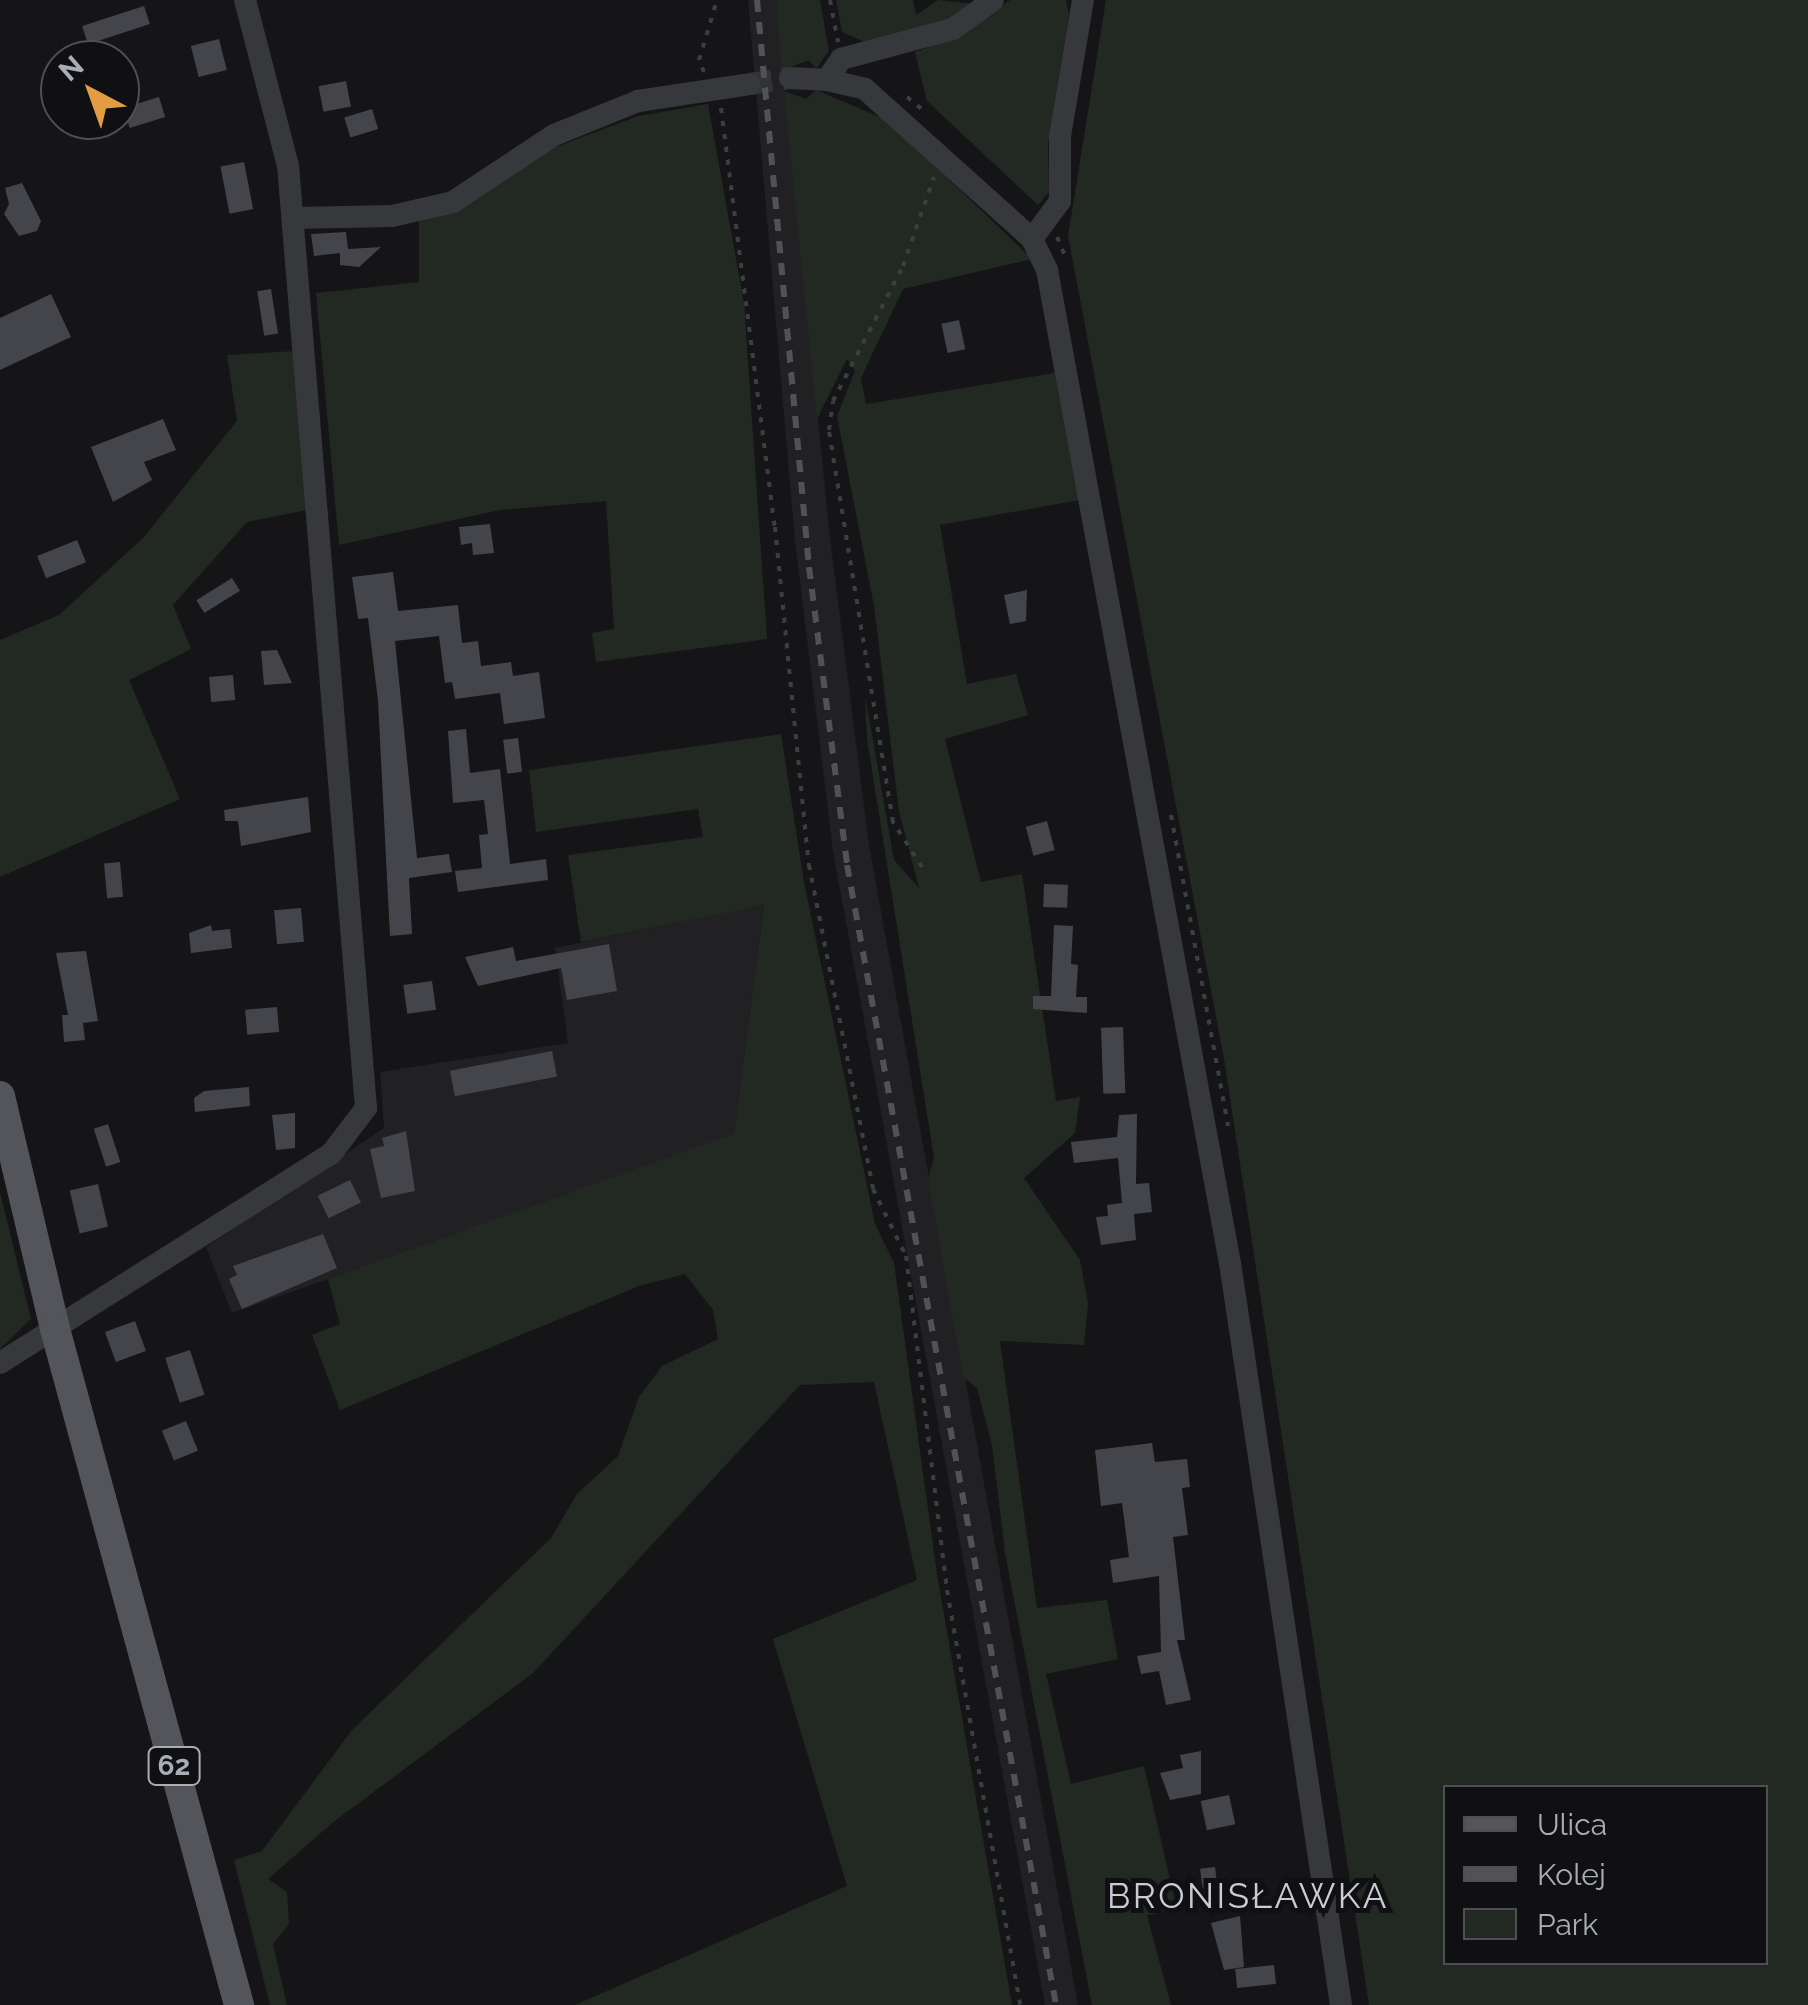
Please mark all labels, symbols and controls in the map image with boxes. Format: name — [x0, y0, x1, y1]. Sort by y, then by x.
north arrow — [40, 40, 140, 140]
text: N — [52, 49, 90, 88]
road number: 62 — [146, 1743, 202, 1789]
legend — [1443, 1785, 1768, 1965]
text: Ulica — [1537, 1807, 1607, 1842]
text: Kolej — [1537, 1857, 1606, 1892]
district label: BRONISŁAWKA — [1107, 1875, 1389, 1917]
text: Park — [1537, 1907, 1598, 1942]

